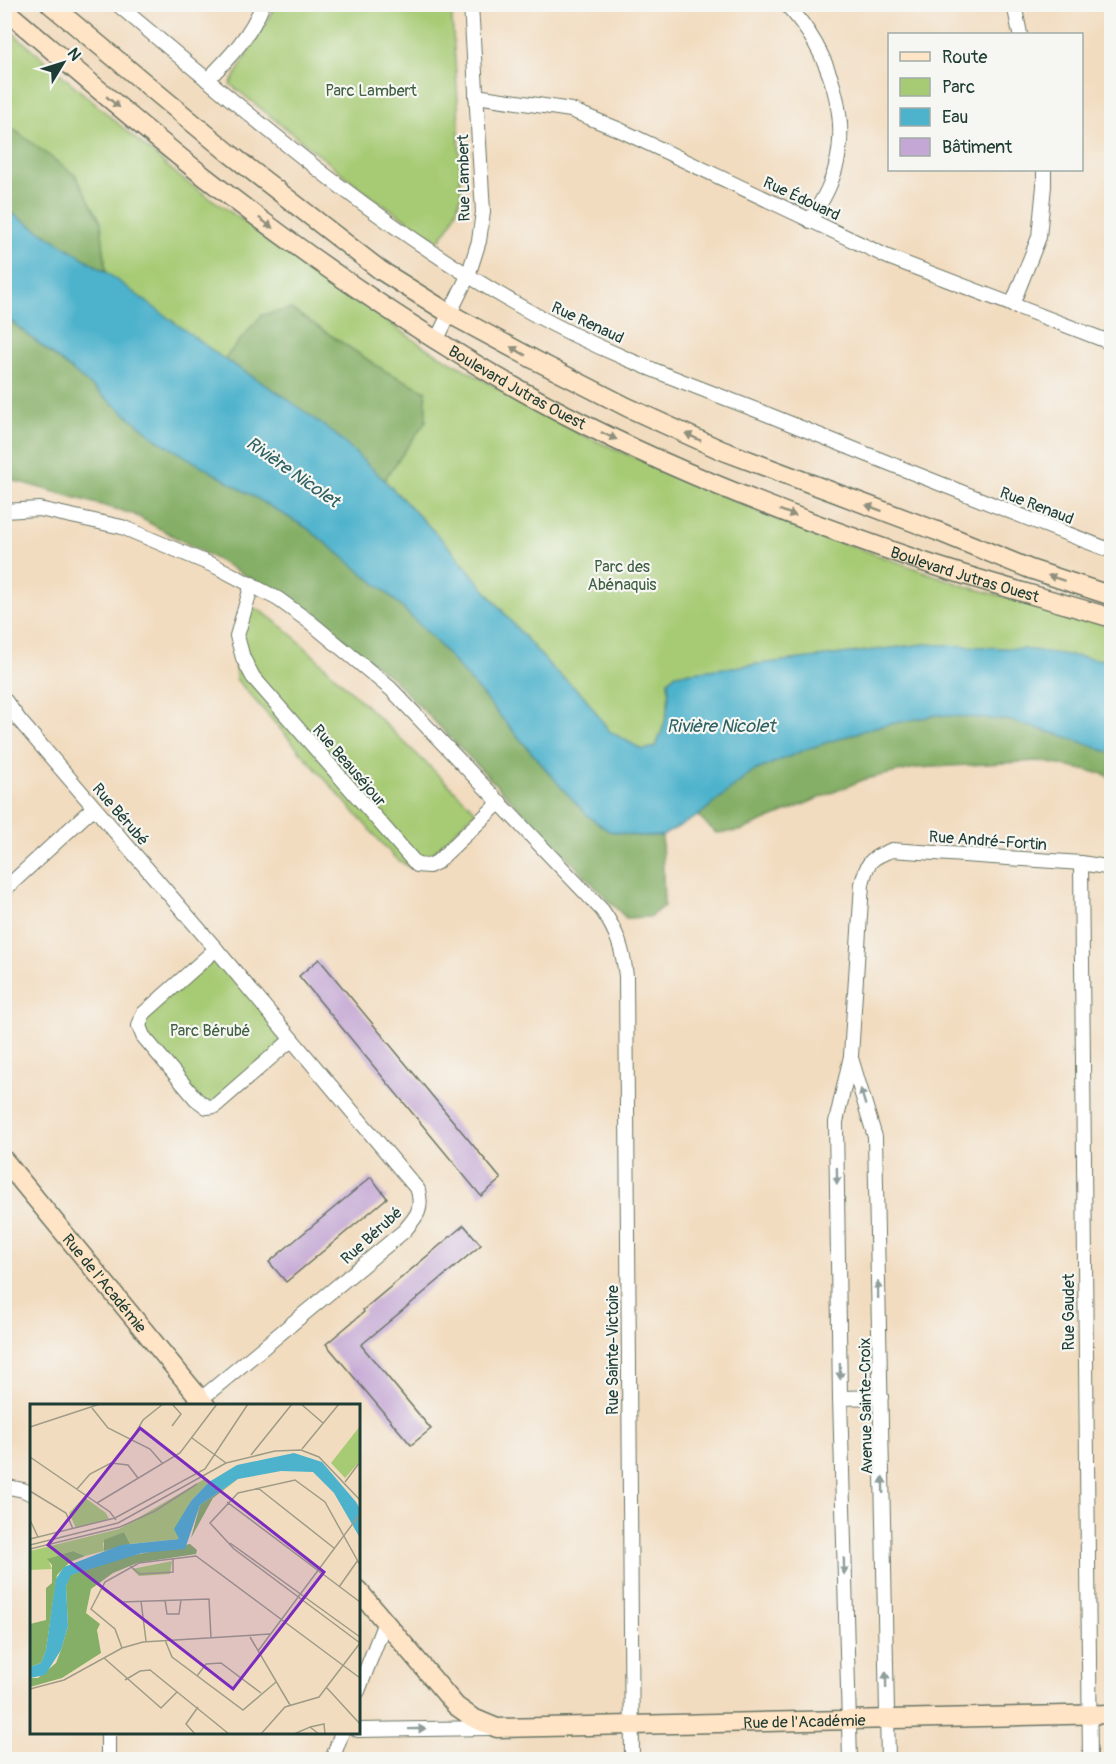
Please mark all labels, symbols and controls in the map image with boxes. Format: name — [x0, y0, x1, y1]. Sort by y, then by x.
north arrow — [33, 33, 93, 93]
legend — [888, 33, 1083, 171]
text: N — [63, 44, 85, 65]
text: Route — [942, 46, 987, 69]
text: Parc — [942, 76, 975, 99]
park label: Parc Lambert — [325, 81, 417, 101]
one-way arrow — [105, 95, 121, 108]
text: Eau — [942, 106, 968, 129]
street label: Rue Lambert — [453, 134, 475, 222]
text: Bâtiment — [942, 136, 1013, 159]
street label: Rue Édouard — [760, 172, 843, 225]
one-way arrow — [258, 216, 273, 228]
street label: Rue Renaud — [548, 297, 627, 348]
street label: Boulevard Jutras Ouest — [445, 341, 590, 435]
one-way arrow — [509, 346, 526, 356]
water label: Rivière Nicolet — [242, 432, 345, 514]
one-way arrow — [600, 432, 617, 441]
one-way arrow — [684, 432, 701, 441]
street label: Rue Renaud — [997, 483, 1076, 529]
one-way arrow — [865, 503, 883, 512]
one-way arrow — [780, 508, 798, 518]
street label: Boulevard Jutras Ouest — [888, 542, 1042, 607]
park label: Parc des Abénaquis — [588, 557, 656, 595]
one-way arrow — [1047, 573, 1065, 582]
water label: Rivière Nicolet — [667, 715, 777, 738]
street label: Rue Beauséjour — [308, 720, 391, 811]
street label: Rue Bérubé — [88, 779, 153, 850]
street label: Rue André-Fortin — [928, 827, 1048, 855]
park label: Parc Bérubé — [170, 1021, 250, 1041]
one-way arrow — [858, 1088, 867, 1106]
one-way arrow — [832, 1166, 842, 1185]
street label: Rue Bérubé — [337, 1203, 407, 1269]
street label: Rue de l'Académie — [58, 1230, 151, 1337]
street label: Rue Gaudet — [1059, 1273, 1079, 1350]
one-way arrow — [874, 1281, 883, 1300]
street label: Rue Sainte-Victoire — [603, 1285, 623, 1415]
street label: Avenue Sainte-Croix — [855, 1337, 877, 1475]
one-way arrow — [835, 1361, 845, 1380]
inset map — [30, 1404, 360, 1734]
one-way arrow — [878, 1476, 888, 1495]
one-way arrow — [839, 1556, 849, 1575]
one-way arrow — [881, 1671, 891, 1690]
street label: Rue de l'Académie — [743, 1711, 866, 1733]
one-way arrow — [407, 1724, 426, 1734]

